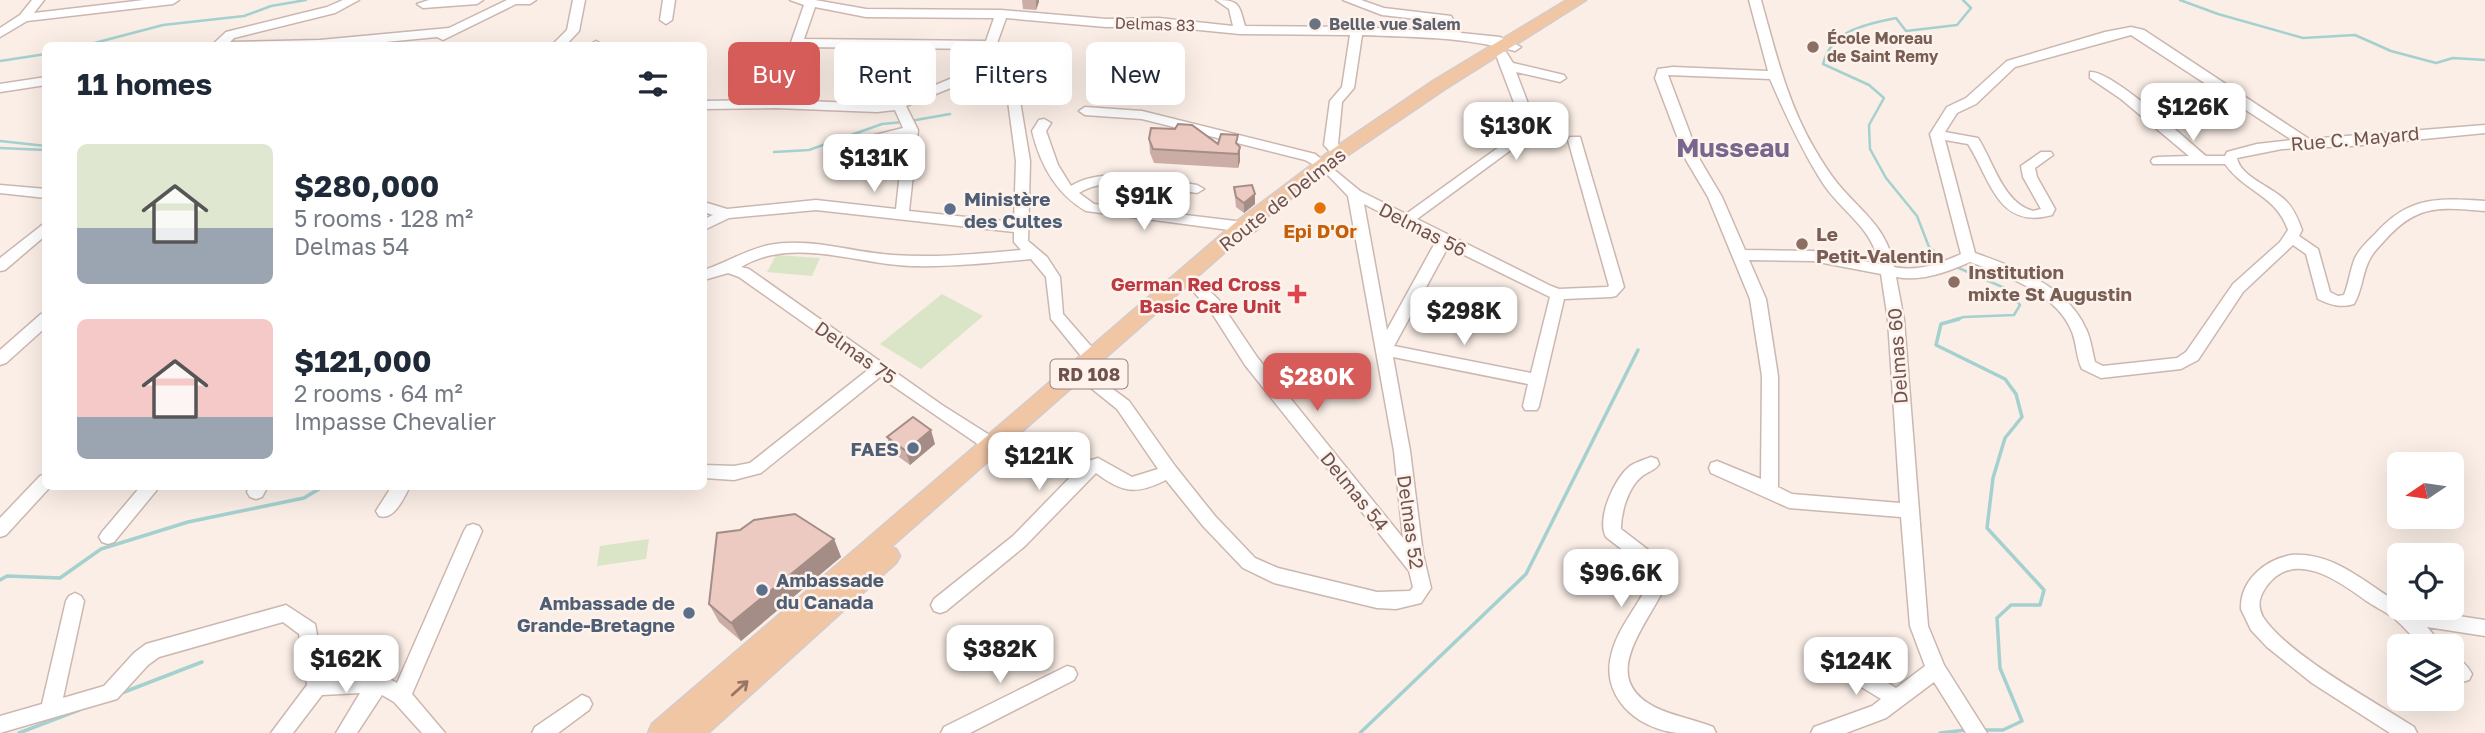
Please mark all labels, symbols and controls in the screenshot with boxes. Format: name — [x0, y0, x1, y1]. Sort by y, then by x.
street label: Delmas 83 — [1114, 13, 1196, 35]
place label: Bellle vue Salem — [1329, 14, 1460, 34]
marker: Bellle vue Salem — [1307, 16, 1323, 32]
place label: École Moreau de Saint Remy — [1827, 28, 1939, 66]
marker: École Moreau de Saint Remy — [1805, 39, 1821, 55]
chip: Buy — [728, 42, 820, 105]
chip: Rent — [834, 42, 936, 105]
chip: Filters — [950, 42, 1072, 105]
chip: New — [1086, 42, 1185, 105]
icon: filters — [634, 65, 672, 103]
text: 11 homes — [77, 66, 212, 102]
pin: $126K — [2144, 83, 2242, 143]
text: $126K — [2157, 92, 2229, 120]
pin: $130K — [1467, 102, 1565, 162]
text: $130K — [1480, 111, 1552, 139]
street label: Rue C. Mayard — [2290, 121, 2420, 155]
district label: Musseau — [1676, 132, 1790, 163]
pin: $131K — [825, 134, 923, 194]
street label: Route de Delmas — [1214, 142, 1350, 256]
text: $131K — [839, 143, 909, 171]
text: $280,000 — [294, 168, 439, 204]
icon: home — [133, 172, 217, 256]
pin: $91K — [1103, 173, 1185, 232]
text: $91K — [1115, 181, 1173, 209]
place label: Ministère des Cultes — [964, 187, 1063, 232]
street label: Delmas 56 — [1375, 197, 1471, 261]
marker: Epi D'Or — [1312, 200, 1328, 216]
marker: Ministère des Cultes — [942, 201, 958, 217]
text: 5 rooms · 128 m² — [294, 204, 473, 232]
place label: Epi D'Or — [1283, 219, 1357, 242]
place label: Le Petit-Valentin — [1816, 222, 1944, 267]
text: Delmas 54 — [294, 232, 409, 260]
marker: Le Petit-Valentin — [1794, 236, 1810, 252]
place label: Institution mixte St Augustin — [1968, 260, 2132, 305]
place label: German Red Cross Basic Care Unit — [1111, 272, 1281, 317]
marker: Institution mixte St Augustin — [1946, 274, 1962, 290]
marker: German Red Cross Basic Care Unit — [1287, 284, 1307, 304]
pin: $298K — [1415, 288, 1513, 347]
text: $298K — [1426, 296, 1502, 324]
street label: Delmas 60 — [1882, 307, 1912, 405]
street label: Delmas 75 — [811, 316, 901, 388]
text: $121,000 — [294, 343, 431, 379]
icon: home — [133, 347, 217, 431]
pin: $280K — [1268, 354, 1366, 413]
road number: RD 108 — [1050, 360, 1128, 388]
text: $280K — [1279, 362, 1355, 390]
text: 2 rooms · 64 m² — [294, 379, 463, 407]
text: Impasse Chevalier — [294, 407, 496, 435]
pin: $121K — [990, 433, 1088, 492]
place label: FAES — [851, 437, 899, 460]
marker: FAES — [905, 440, 921, 456]
text: $121K — [1004, 441, 1074, 469]
street label: Delmas 54 — [1316, 447, 1394, 535]
north arrow — [2387, 452, 2464, 528]
map controls — [2387, 452, 2464, 711]
street label: Delmas 52 — [1393, 473, 1429, 571]
button: locate — [2387, 543, 2464, 620]
pin: $96.6K — [1564, 550, 1678, 609]
text: $96.6K — [1579, 558, 1663, 586]
place label: Ambassade du Canada — [776, 568, 884, 613]
marker: Ambassade du Canada — [754, 582, 770, 598]
place label: Ambassade de Grande-Bretagne — [517, 591, 675, 636]
marker: Ambassade de Grande-Bretagne — [681, 605, 697, 621]
pin: $382K — [951, 626, 1049, 685]
text: $382K — [963, 634, 1037, 662]
button: layers — [2387, 634, 2464, 711]
pin: $162K — [297, 636, 395, 695]
pin: $124K — [1807, 638, 1905, 697]
text: $162K — [310, 644, 382, 672]
text: $124K — [1820, 646, 1892, 674]
one-way arrow — [730, 680, 748, 696]

